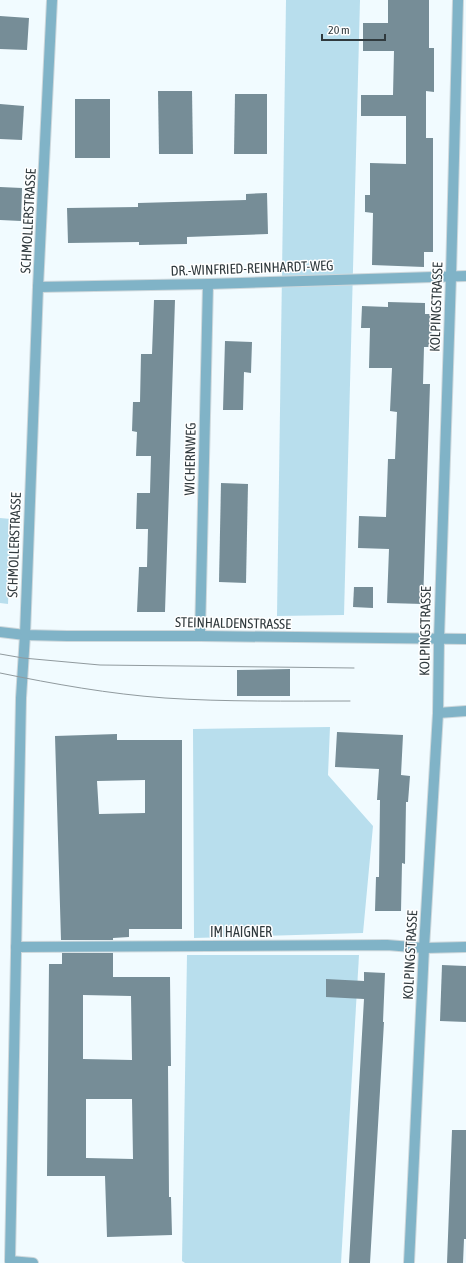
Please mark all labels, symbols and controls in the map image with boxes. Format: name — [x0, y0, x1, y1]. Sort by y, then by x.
scale bar — [322, 16, 385, 42]
text: 20 m — [328, 23, 350, 37]
street label: SCHMOLLERSTRASSE — [17, 168, 39, 274]
street label: DR.-WINFRIED-REINHARDT-WEG — [170, 257, 334, 279]
street label: KOLPINGSTRASSE — [426, 262, 446, 352]
street label: WICHERNWEG — [181, 422, 199, 496]
street label: SCHMOLLERSTRASSE — [4, 492, 24, 598]
street label: KOLPINGSTRASSE — [416, 586, 434, 676]
street label: STEINHALDENSTRASSE — [175, 614, 291, 632]
street label: KOLPINGSTRASSE — [400, 910, 420, 1000]
street label: IM HAIGNER — [210, 924, 272, 940]

